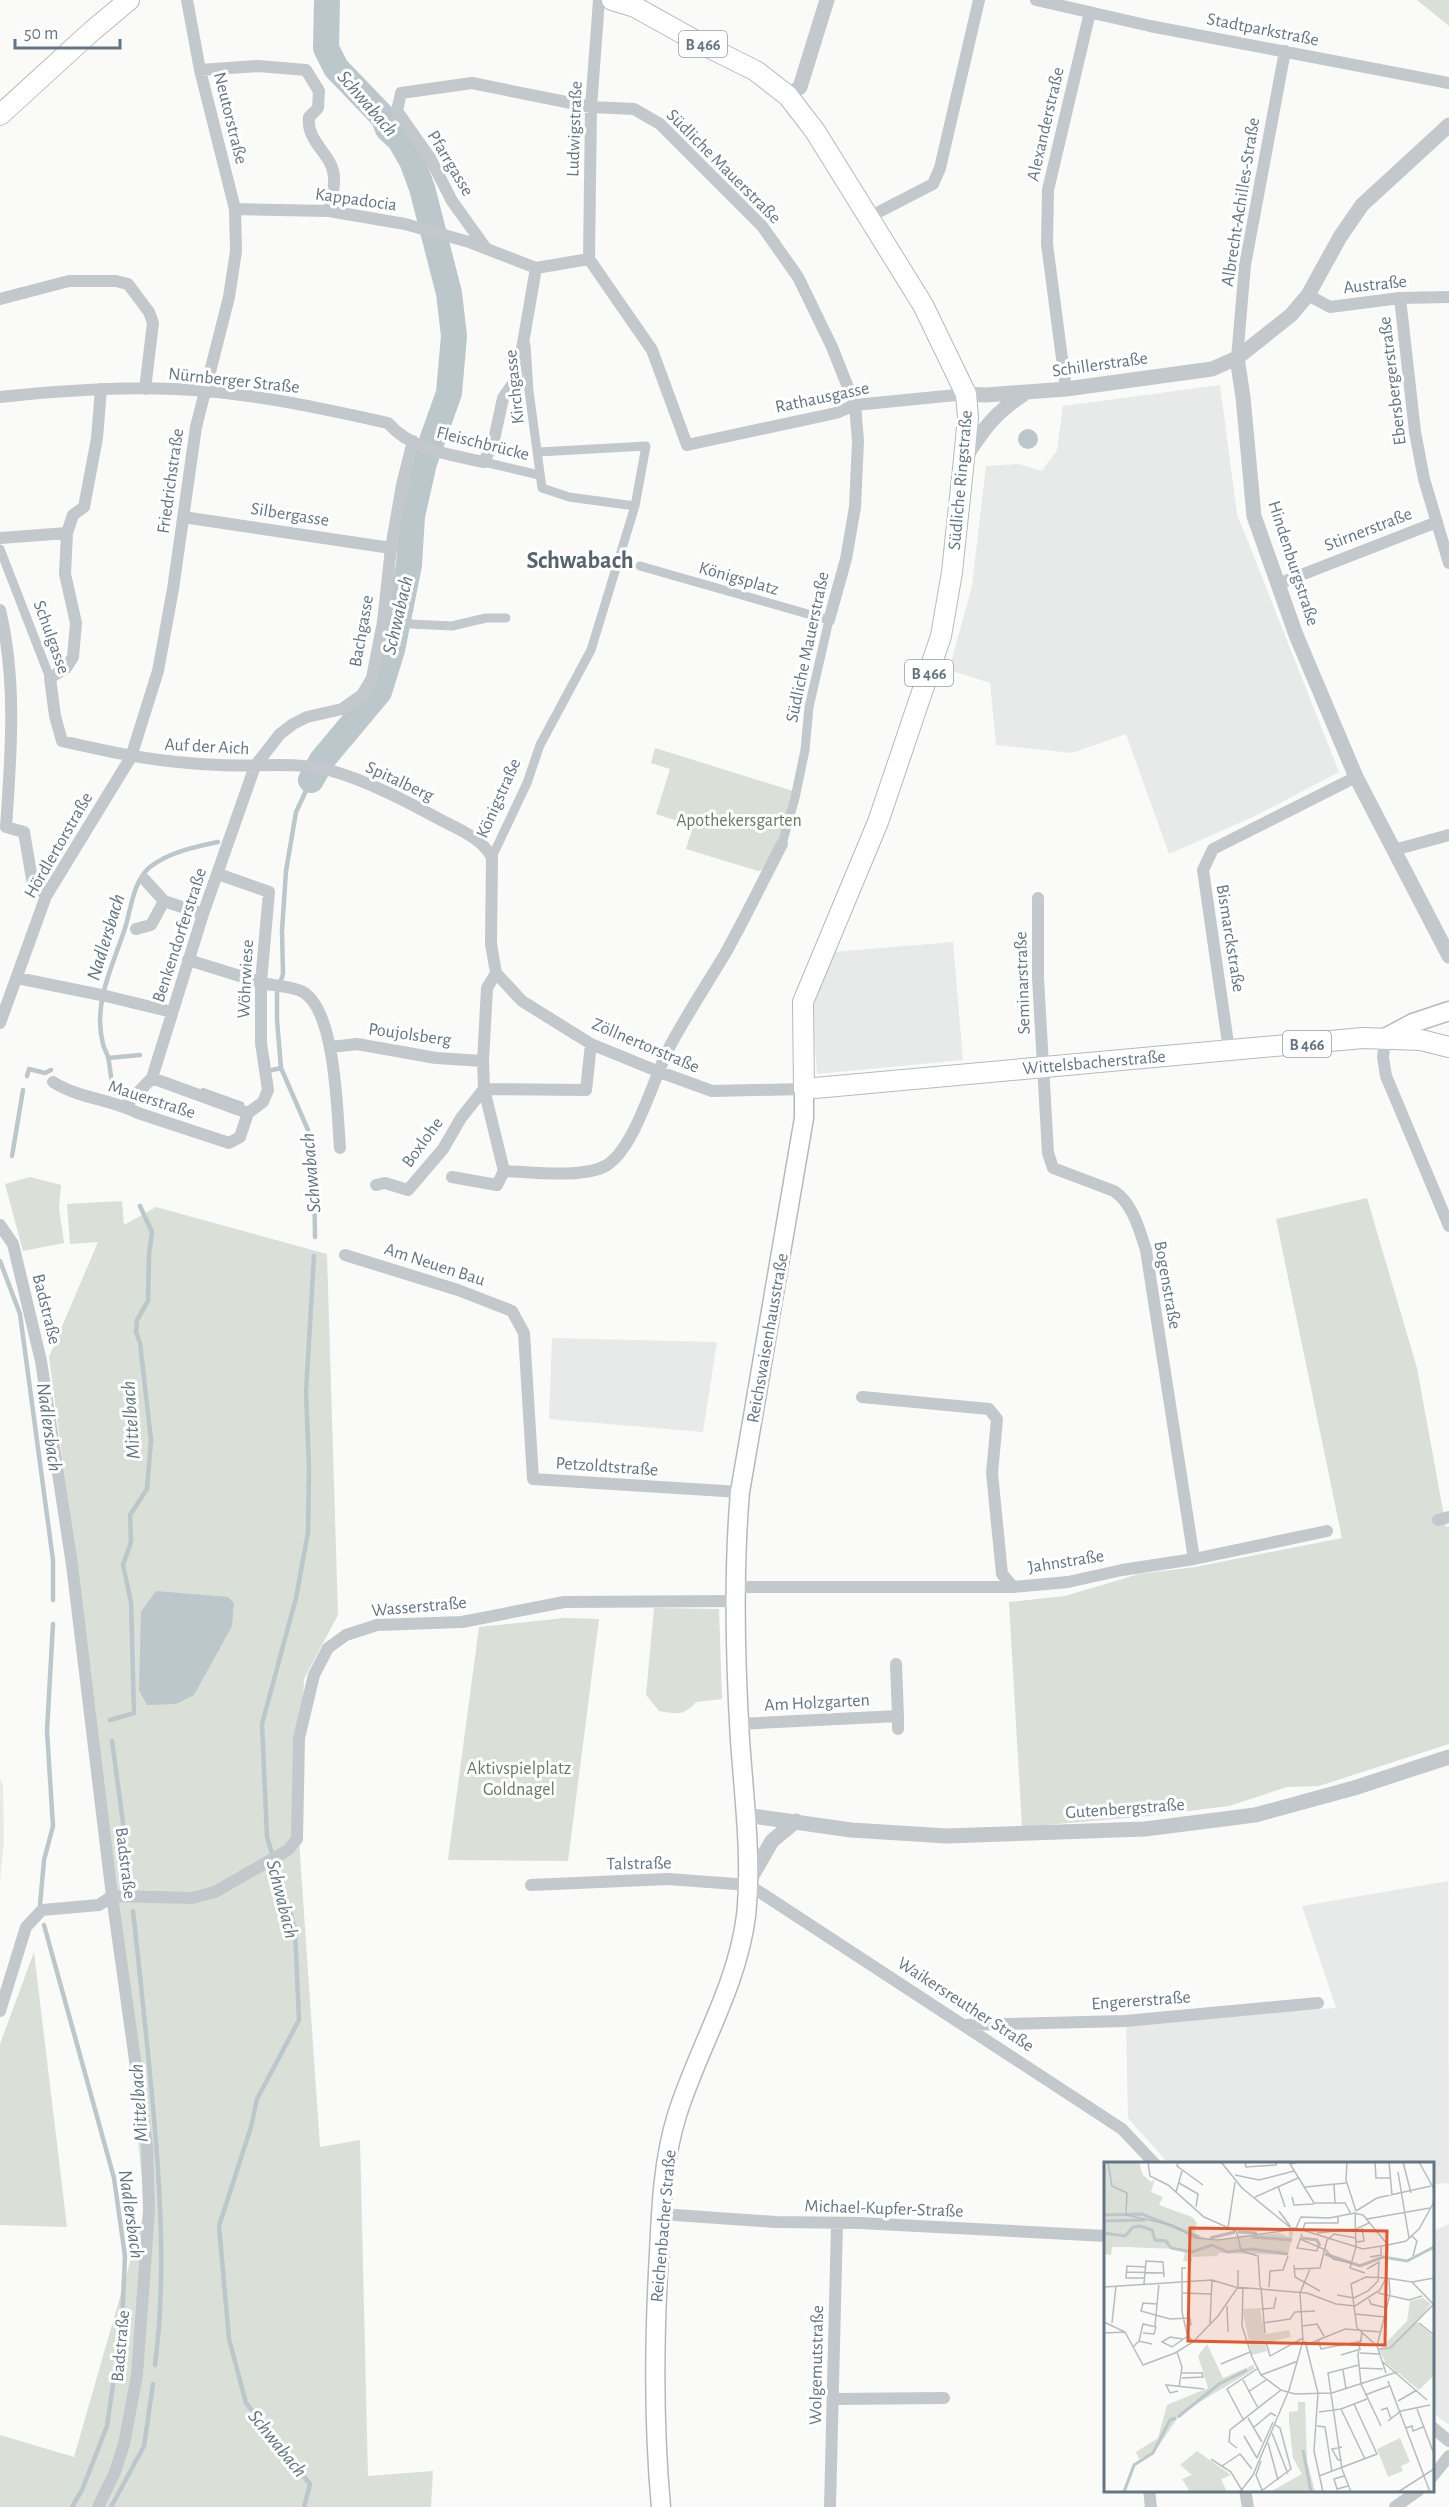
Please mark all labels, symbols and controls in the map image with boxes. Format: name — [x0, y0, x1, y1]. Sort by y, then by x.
street label: Stadtparkstraße — [1205, 10, 1320, 50]
scale bar — [15, 12, 120, 50]
text: 50 m — [24, 25, 58, 43]
road number: B 466 — [679, 31, 727, 57]
street label: Alexanderstraße — [1024, 66, 1068, 183]
water label: Schwabach — [333, 67, 401, 140]
street label: Neutorstraße — [210, 70, 250, 166]
street label: Ludwigstraße — [564, 81, 586, 177]
street label: Südliche Mauerstraße — [663, 106, 784, 227]
street label: Albrecht-Achilles-Straße — [1219, 116, 1263, 288]
street label: Pfarrgasse — [424, 128, 477, 199]
street label: Kappadocia — [314, 185, 398, 215]
street label: Austraße — [1342, 273, 1408, 297]
street label: Ebersbergerstraße — [1376, 315, 1410, 446]
street label: Kirchgasse — [502, 349, 528, 425]
street label: Schillerstraße — [1051, 349, 1149, 381]
street label: Nürnberger Straße — [167, 365, 300, 397]
street label: Rathausgasse — [774, 379, 871, 417]
street label: Südliche Ringstraße — [946, 409, 976, 551]
street label: Fleischbrücke — [434, 424, 531, 464]
street label: Friedrichstraße — [155, 427, 187, 535]
street label: Hindenburgstraße — [1264, 499, 1322, 628]
street label: Silbergasse — [249, 500, 330, 530]
street label: Stirnerstraße — [1322, 505, 1415, 555]
district label: Schwabach — [526, 549, 634, 573]
street label: Königsplatz — [697, 559, 781, 599]
street label: Südliche Mauerstraße — [783, 570, 833, 724]
water label: Schwabach — [379, 574, 417, 657]
street label: Bachgasse — [347, 594, 377, 669]
street label: Schulgasse — [30, 598, 73, 676]
road number: B 466 — [905, 660, 953, 686]
street label: Auf der Aich — [164, 736, 250, 758]
street label: Königstraße — [473, 756, 524, 841]
street label: Spitalberg — [363, 758, 437, 806]
street label: Hördlertorstraße — [21, 790, 96, 901]
park label: Apothekersgarten — [676, 812, 802, 830]
street label: Benkendorferstraße — [150, 866, 210, 1005]
street label: Bismarckstraße — [1213, 883, 1247, 993]
water label: Nadlersbach — [83, 892, 129, 983]
street label: Seminarstraße — [1012, 931, 1034, 1035]
street label: Wöhrwiese — [235, 939, 257, 1019]
street label: Zöllnertorstraße — [589, 1015, 702, 1077]
street label: Poujolsberg — [367, 1020, 453, 1050]
road number: B 466 — [1283, 1031, 1331, 1057]
street label: Wittelsbacherstraße — [1022, 1048, 1166, 1078]
street label: Mauerstraße — [106, 1077, 197, 1122]
street label: Boxlohe — [399, 1114, 447, 1171]
water label: Schwabach — [298, 1132, 324, 1214]
street label: Am Neuen Bau — [382, 1240, 487, 1290]
street label: Bogenstraße — [1150, 1240, 1184, 1331]
street label: Reichswaisenhausstraße — [744, 1252, 792, 1424]
street label: Badstraße — [29, 1272, 63, 1346]
water label: Mittelbach — [118, 1380, 144, 1460]
water label: Nadlersbach — [33, 1382, 65, 1473]
street label: Petzoldtstraße — [555, 1454, 659, 1480]
street label: Jahnstraße — [1027, 1547, 1105, 1577]
street label: Wasserstraße — [371, 1594, 467, 1620]
street label: Am Holzgarten — [764, 1691, 870, 1715]
park label: Aktivspielplatz Goldnagel — [467, 1760, 571, 1799]
street label: Gutenbergstraße — [1065, 1796, 1185, 1822]
street label: Badstraße — [112, 1826, 138, 1900]
street label: Talstraße — [606, 1854, 672, 1874]
water label: Schwabach — [263, 1858, 301, 1941]
street label: Waikersreuther Straße — [894, 1954, 1037, 2056]
street label: Engererstraße — [1091, 1989, 1191, 2013]
water label: Mittelbach — [126, 2063, 152, 2143]
street label: Reichenbacher Straße — [648, 2149, 680, 2303]
inset map — [1104, 2162, 1434, 2492]
water label: Nadlersbach — [115, 2169, 147, 2260]
street label: Michael-Kupfer-Straße — [804, 2197, 964, 2221]
street label: Wolgemutstraße — [807, 2305, 827, 2425]
street label: Badstraße — [109, 2309, 133, 2383]
water label: Schwabach — [244, 2406, 310, 2481]

